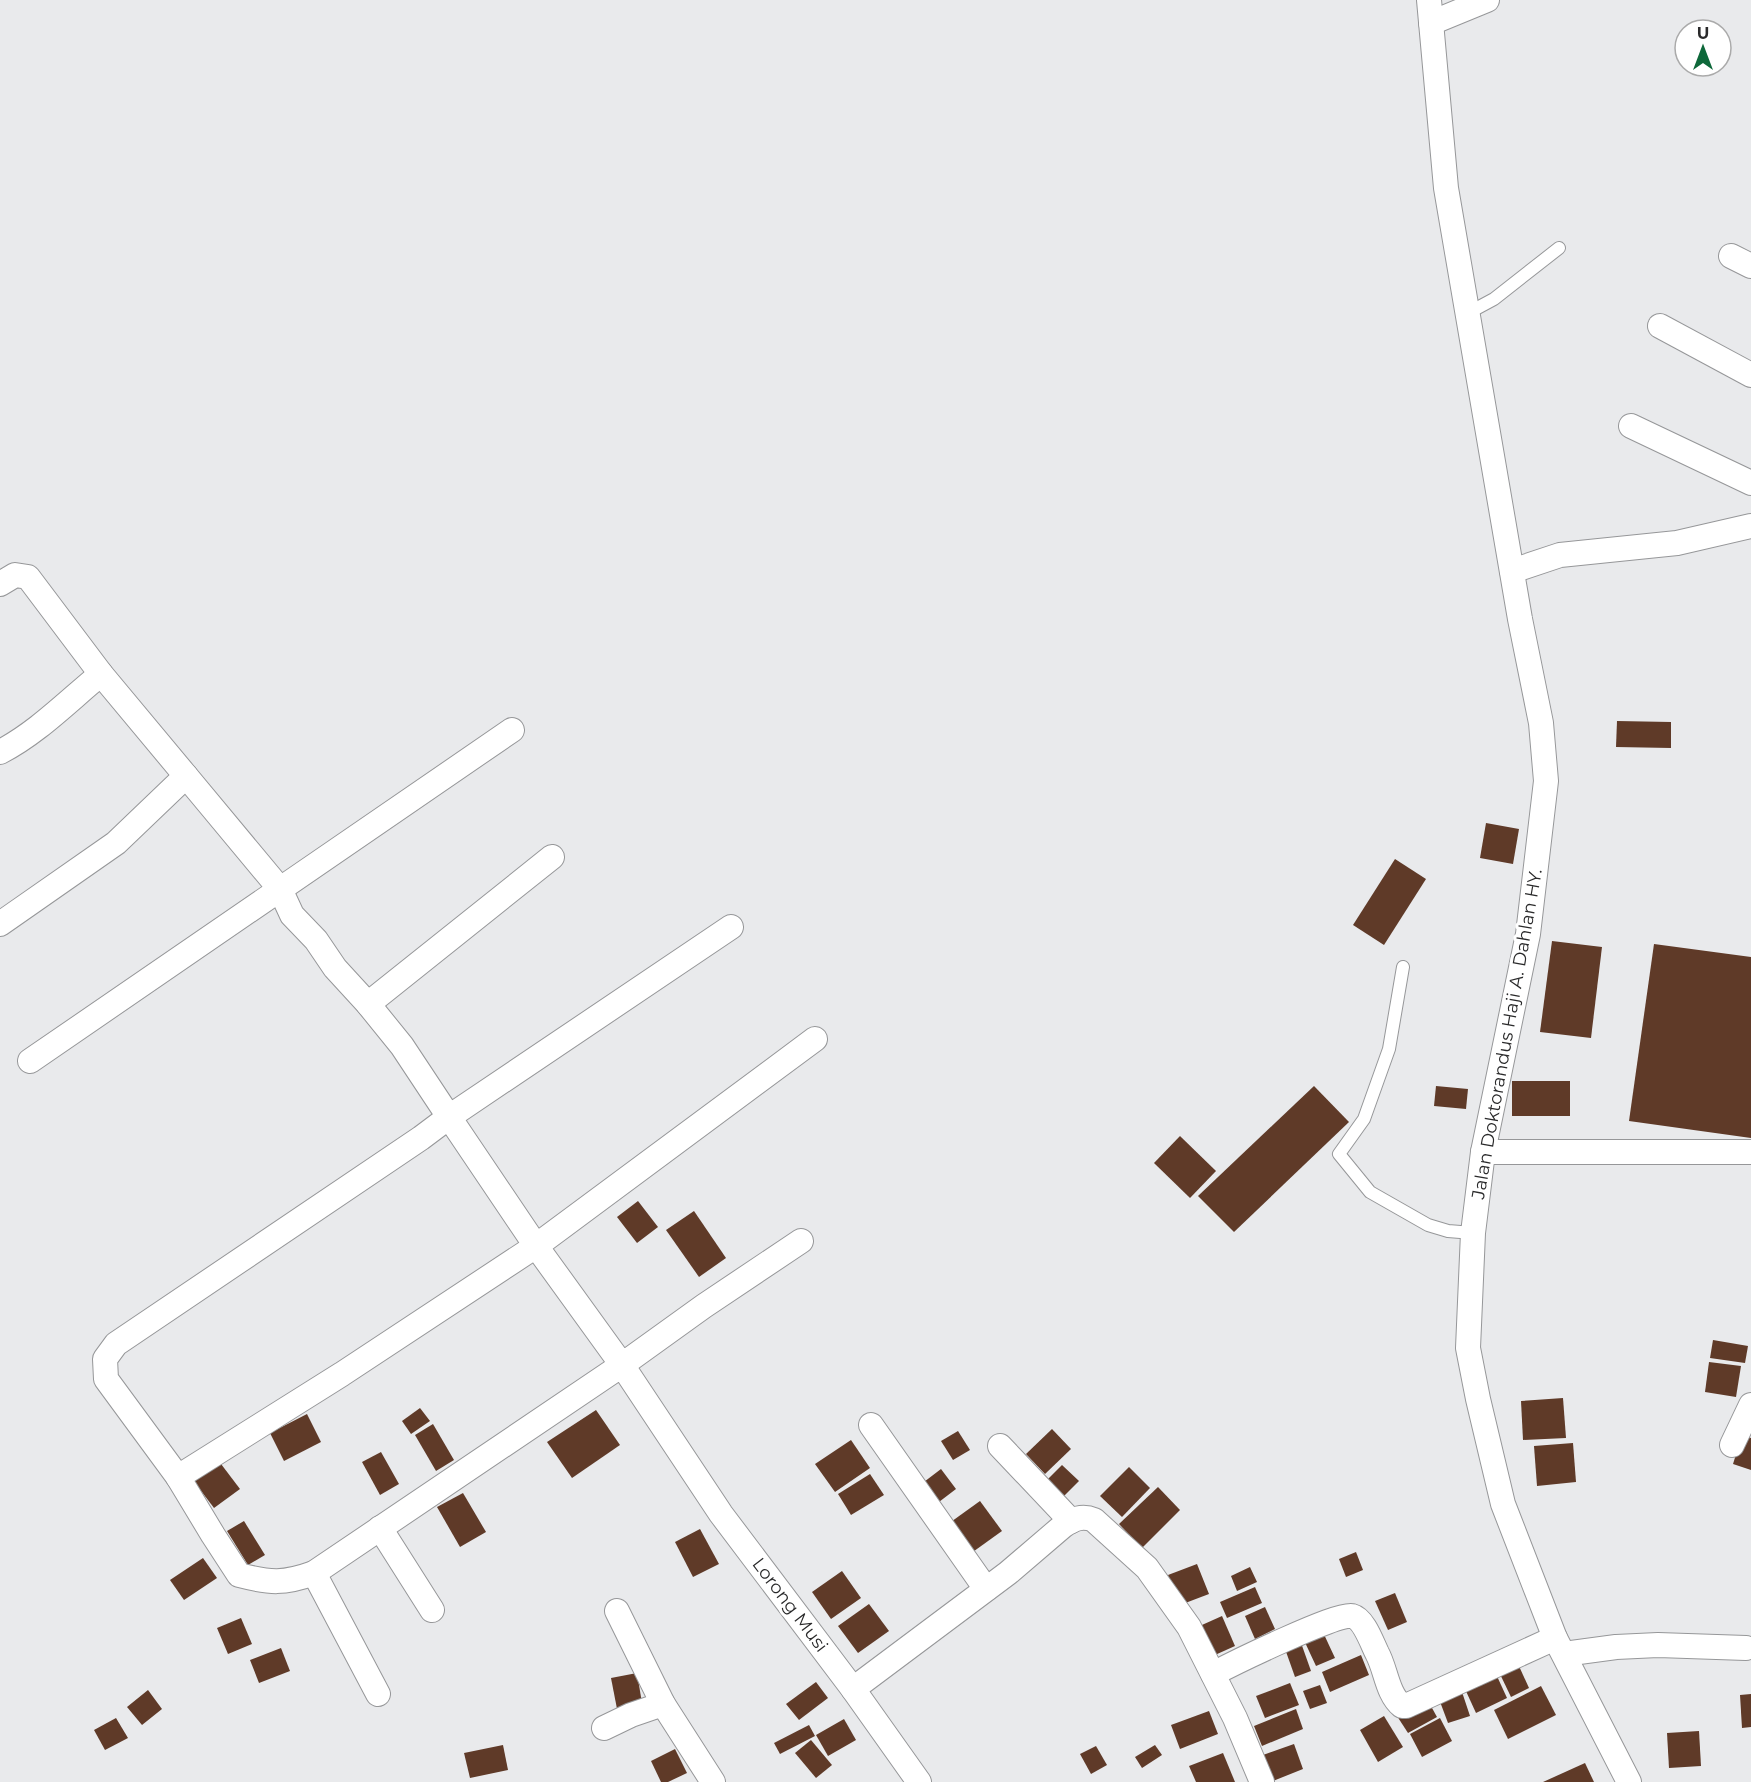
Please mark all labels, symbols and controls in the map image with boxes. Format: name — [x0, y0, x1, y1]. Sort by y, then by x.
north arrow — [1673, 18, 1733, 78]
text: U — [1697, 24, 1709, 43]
street label: Jalan Doktorandus Haji A. Dahlan HY. — [1467, 867, 1547, 1202]
street label: Lorong Musi — [747, 1554, 833, 1656]

